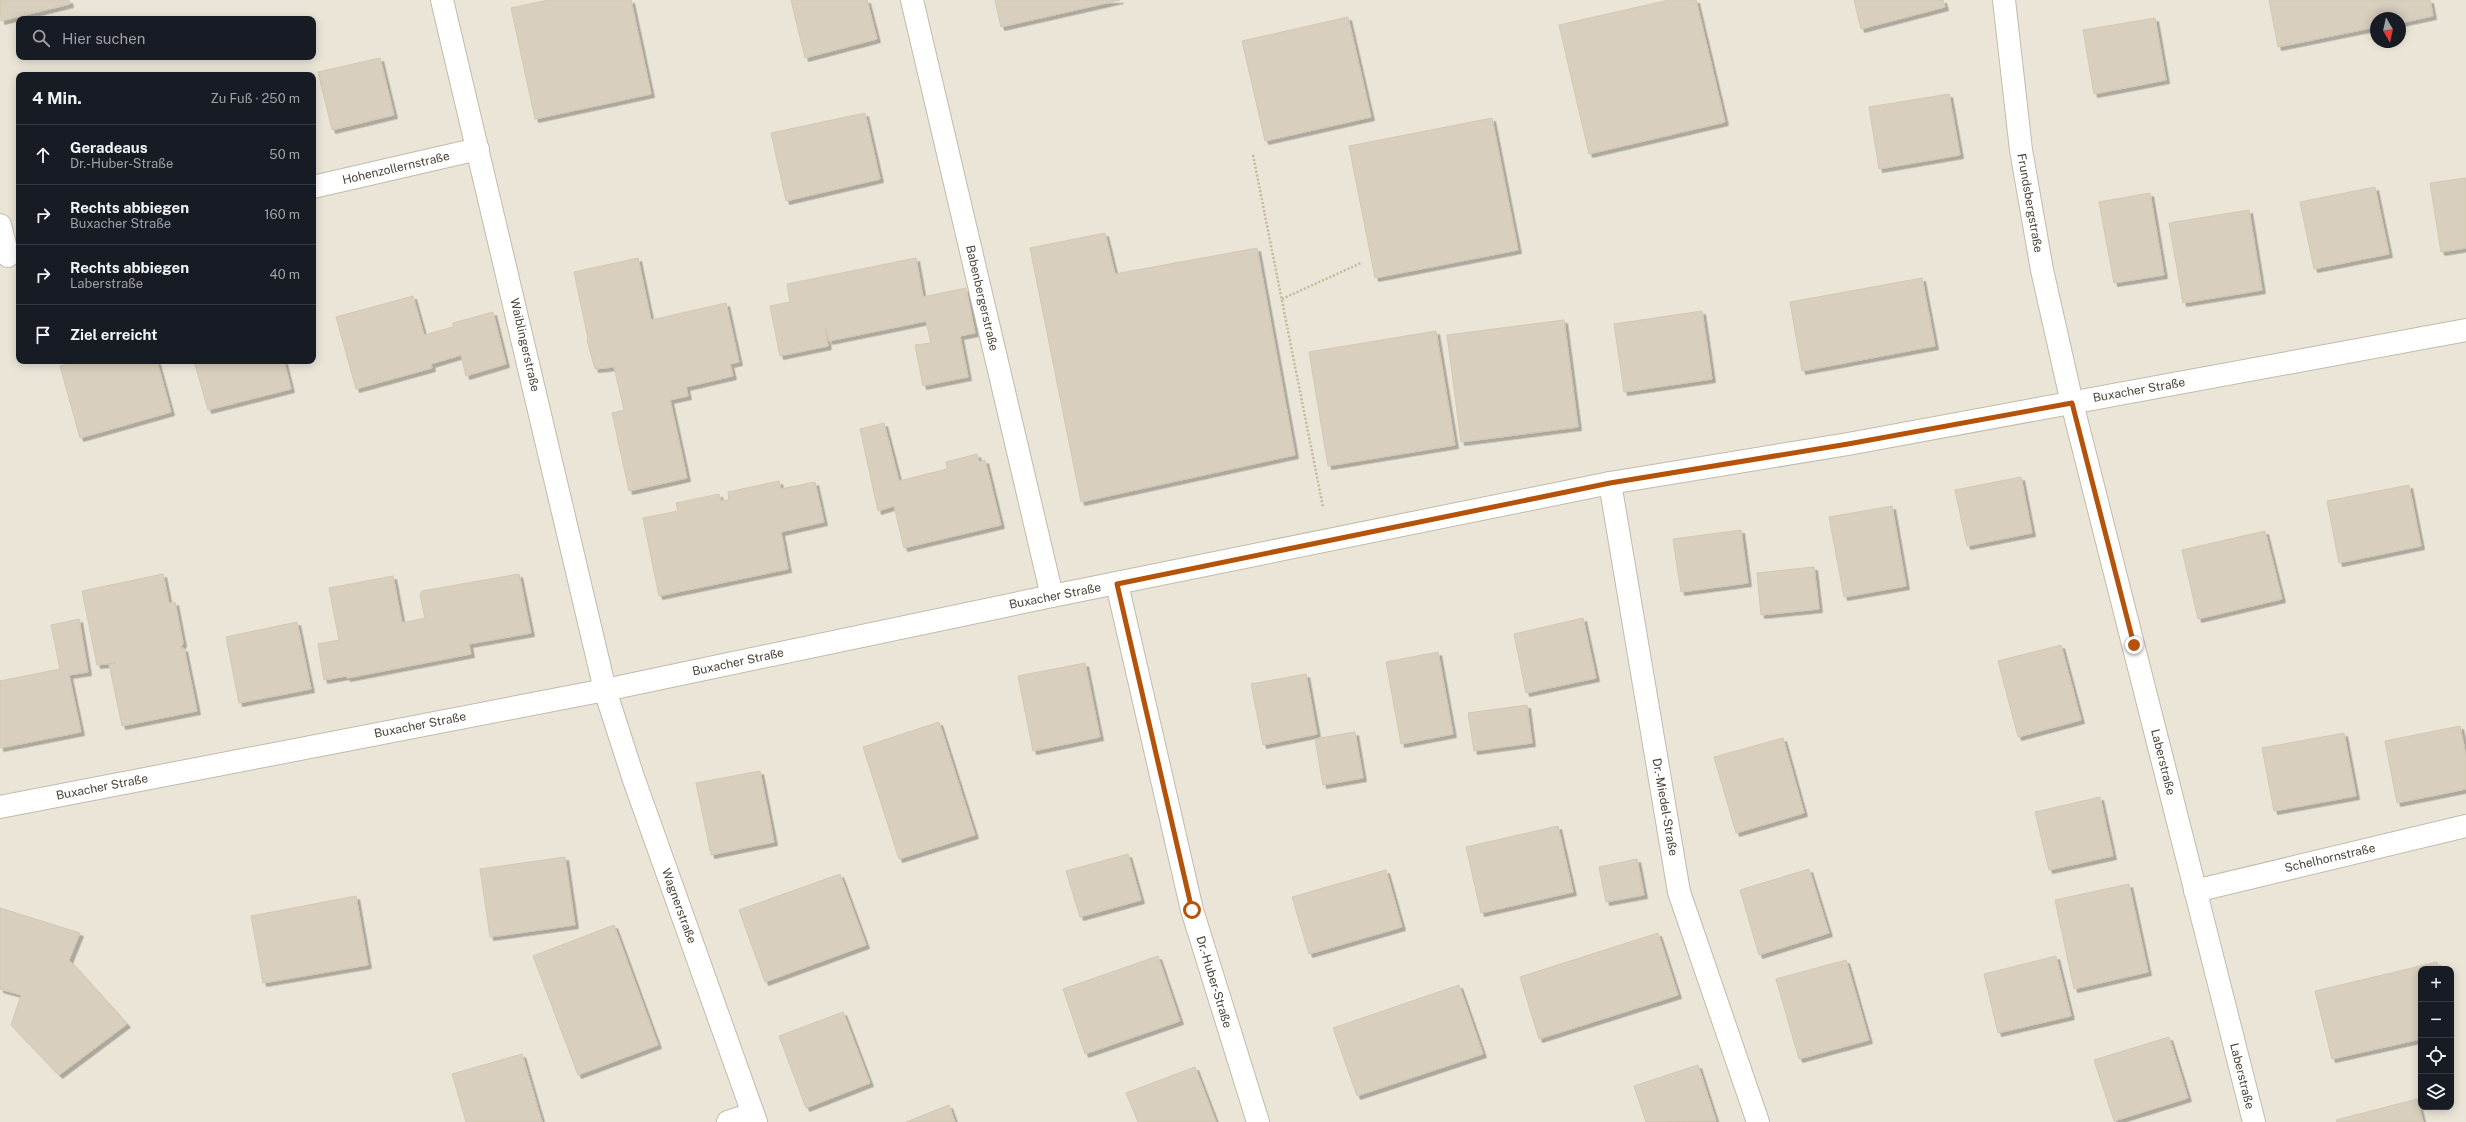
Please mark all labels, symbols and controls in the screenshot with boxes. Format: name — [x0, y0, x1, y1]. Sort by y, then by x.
north arrow — [2370, 12, 2406, 48]
search box — [16, 16, 316, 60]
icon: search — [30, 27, 52, 49]
text: Hier suchen — [62, 30, 145, 47]
text: 4 Min. — [32, 88, 82, 108]
text: Zu Fuß · 250 m — [211, 91, 300, 106]
text: Geradeaus — [70, 139, 148, 156]
icon: ahead — [32, 144, 54, 166]
text: 50 m — [269, 147, 300, 162]
street label: Hohenzollernstraße — [341, 149, 451, 187]
street label: Frundsbergstraße — [2014, 152, 2046, 254]
text: Dr.-Huber-Straße — [70, 156, 173, 171]
text: Rechts abbiegen — [70, 199, 189, 216]
icon: right — [32, 204, 54, 226]
text: 160 m — [264, 207, 300, 222]
text: Buxacher Straße — [70, 216, 171, 231]
street label: Babenbergerstraße — [963, 244, 1001, 353]
text: Rechts abbiegen — [70, 259, 189, 276]
icon: right — [32, 264, 54, 286]
text: 40 m — [269, 267, 300, 282]
text: Laberstraße — [70, 276, 143, 291]
street label: Waiblingerstraße — [507, 297, 543, 393]
icon: arrive — [32, 324, 54, 346]
text: Ziel erreicht — [70, 326, 157, 343]
street label: Buxacher Straße — [2092, 375, 2186, 405]
street label: Buxacher Straße — [1008, 580, 1102, 612]
route end — [2125, 636, 2143, 654]
street label: Buxacher Straße — [691, 645, 785, 679]
street label: Buxacher Straße — [373, 709, 467, 741]
street label: Laberstraße — [2148, 728, 2178, 797]
street label: Dr.-Miedel-Straße — [1650, 757, 1681, 857]
street label: Buxacher Straße — [55, 771, 149, 803]
street label: Schelhornstraße — [2283, 841, 2377, 875]
street label: Wagnerstraße — [659, 866, 699, 946]
route start — [1183, 901, 1201, 919]
street label: Dr.-Huber-Straße — [1193, 934, 1235, 1030]
map controls — [2418, 966, 2454, 1110]
button: + — [2418, 966, 2454, 1002]
button: − — [2418, 1002, 2454, 1038]
button: locate — [2418, 1038, 2454, 1074]
street label: Laberstraße — [2227, 1042, 2257, 1111]
button: layers — [2418, 1074, 2454, 1110]

